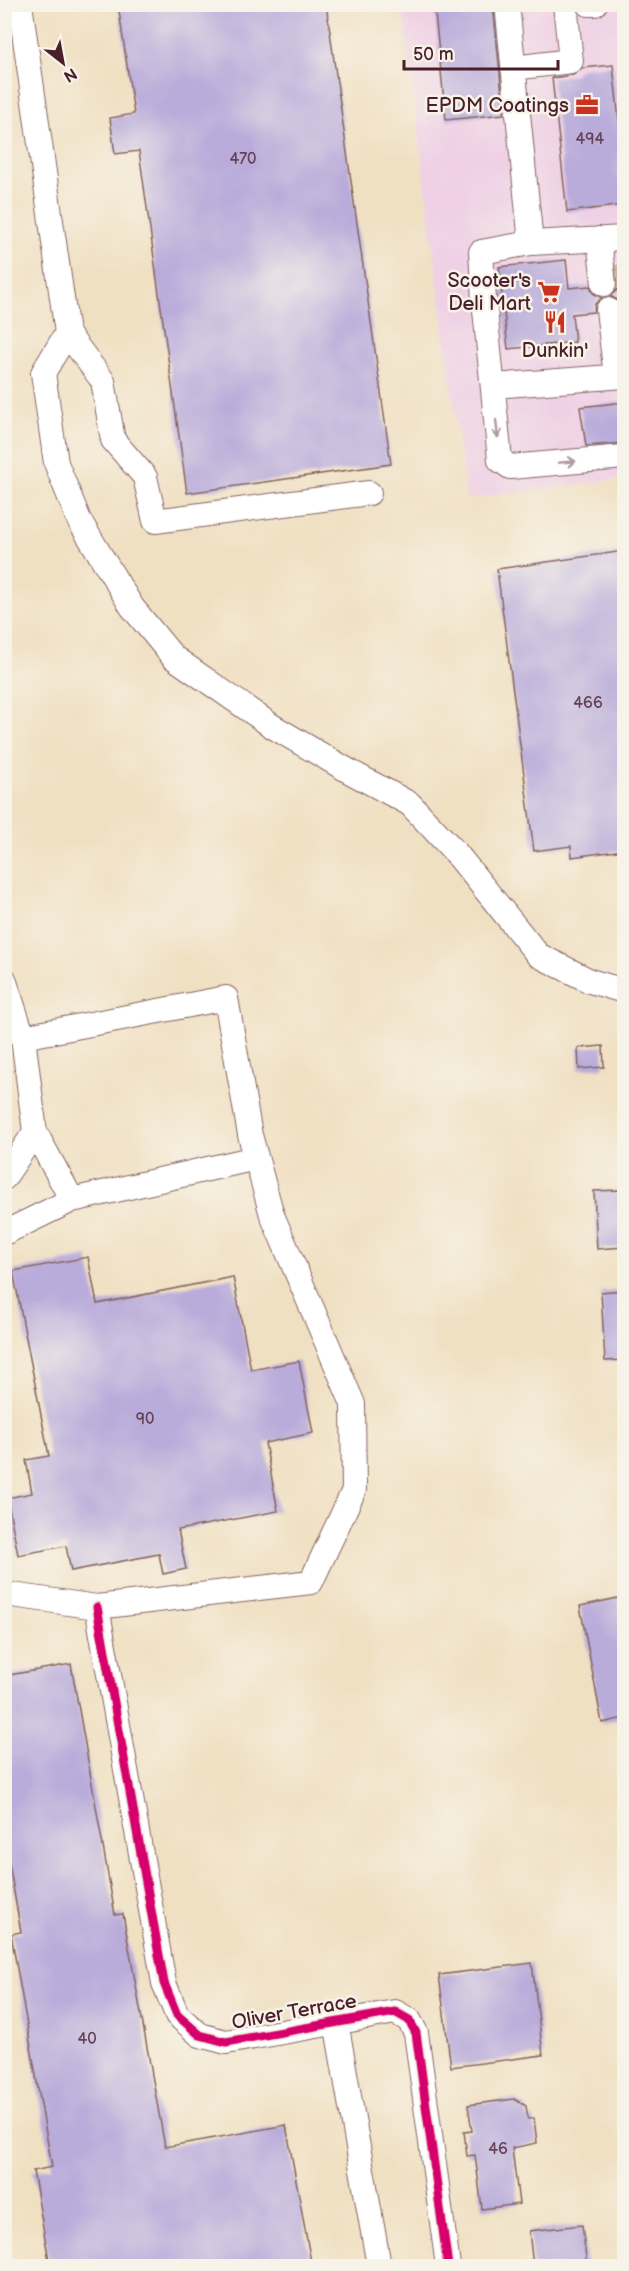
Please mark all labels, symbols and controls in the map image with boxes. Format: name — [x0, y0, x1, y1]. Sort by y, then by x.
north arrow — [33, 33, 93, 93]
scale bar — [404, 33, 558, 71]
text: 50 m — [413, 44, 454, 65]
text: N — [60, 63, 80, 86]
office icon: EPDM Coatings — [574, 92, 600, 118]
place label: EPDM Coatings — [426, 94, 569, 118]
house number: 494 — [576, 130, 605, 149]
house number: 470 — [229, 150, 257, 169]
place label: Scooter's Deli Mart — [448, 269, 531, 316]
supermarket icon: Scooter's Deli Mart — [536, 279, 562, 305]
restaurant icon: Dunkin' — [542, 309, 568, 335]
place label: Dunkin' — [522, 339, 588, 363]
one-way arrow — [492, 419, 503, 439]
one-way arrow — [557, 456, 577, 467]
house number: 466 — [573, 694, 603, 713]
house number: 90 — [136, 1410, 154, 1429]
street label: Oliver Terrace — [230, 1989, 359, 2035]
house number: 40 — [77, 2030, 97, 2049]
house number: 46 — [488, 2140, 508, 2159]

